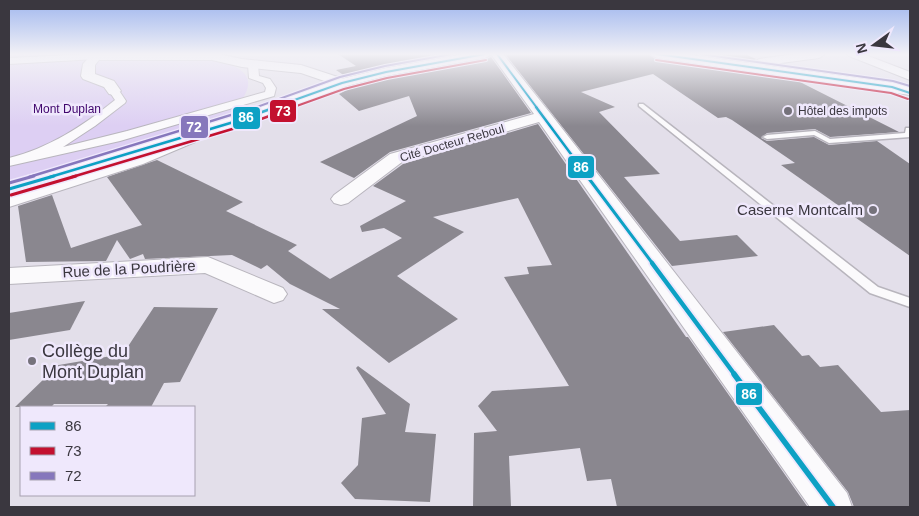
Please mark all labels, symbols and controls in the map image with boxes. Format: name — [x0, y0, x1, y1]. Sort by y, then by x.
north arrow — [849, 20, 899, 70]
text: N — [852, 41, 870, 55]
line badge: 73 — [269, 99, 297, 123]
park label: Mont Duplan — [33, 102, 101, 116]
text: 73 — [275, 103, 291, 119]
place label: Hôtel des impots — [798, 104, 887, 118]
marker: Hôtel des impots — [782, 105, 794, 117]
line badge: 86 — [232, 106, 261, 130]
text: 86 — [238, 109, 254, 125]
line badge: 72 — [180, 115, 209, 139]
text: 72 — [186, 119, 202, 135]
street label: Cité Docteur Reboul — [398, 121, 506, 165]
line badge: 86 — [567, 155, 595, 179]
text: 86 — [573, 159, 589, 175]
place label: Caserne Montcalm — [737, 201, 863, 218]
marker: Caserne Montcalm — [867, 204, 879, 216]
street label: Rue de la Poudrière — [62, 257, 196, 280]
place label: Collège du Mont Duplan — [42, 341, 144, 382]
marker: Collège du Mont Duplan — [26, 355, 38, 367]
line badge: 86 — [735, 382, 763, 406]
text: 86 — [741, 386, 757, 402]
legend — [20, 406, 195, 496]
text: 86 — [65, 417, 82, 434]
text: 73 — [65, 442, 82, 459]
text: 72 — [65, 467, 82, 484]

